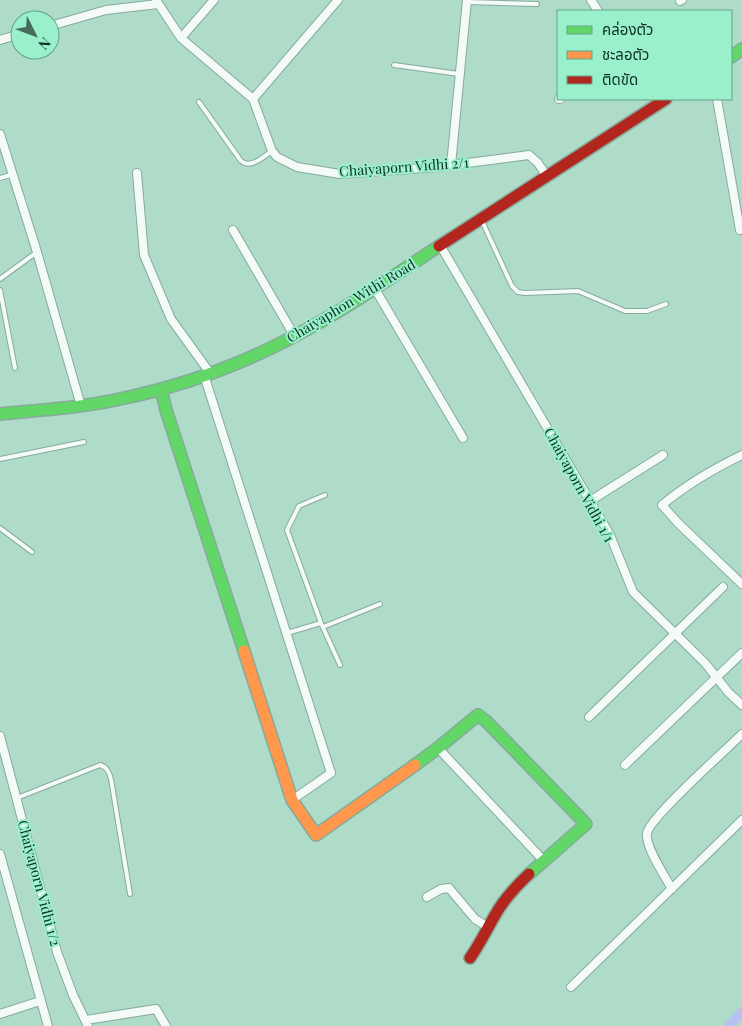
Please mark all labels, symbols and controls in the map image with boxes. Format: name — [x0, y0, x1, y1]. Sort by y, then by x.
north arrow — [10, 10, 60, 60]
legend — [557, 10, 732, 100]
text: คล่องตัว — [602, 19, 653, 39]
text: N — [35, 34, 55, 54]
text: ชะลอตัว — [602, 44, 649, 64]
text: ติดขัด — [602, 69, 638, 89]
street label: Chaiyaporn Vidhi 2/1 — [339, 152, 469, 181]
street label: Chaiyaphon Withi Road — [283, 254, 419, 347]
street label: Chaiyaporn Vidhi 1/1 — [540, 424, 619, 545]
street label: Chaiyaporn Vidhi 1/2 — [14, 818, 66, 948]

